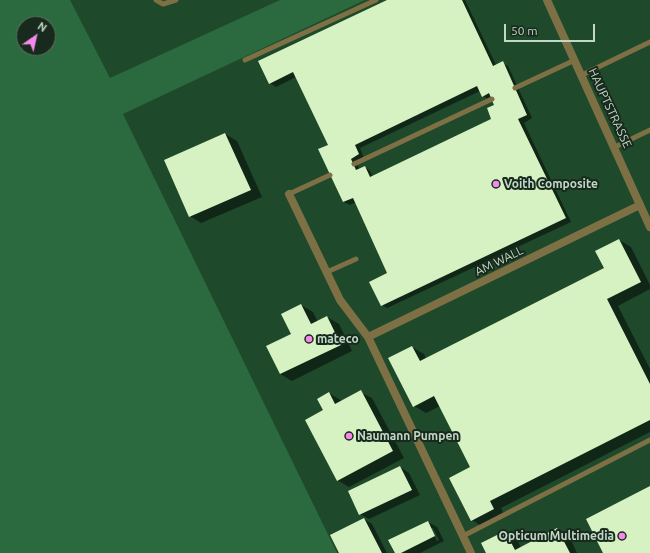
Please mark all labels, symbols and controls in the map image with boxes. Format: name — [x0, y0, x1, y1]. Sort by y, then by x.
north arrow — [16, 16, 56, 56]
scale bar — [506, 16, 597, 42]
text: N — [35, 20, 49, 34]
text: 50 m — [511, 24, 538, 37]
street label: HAUPTSTRASSE — [585, 66, 635, 150]
place label: Voith Composite — [504, 177, 598, 191]
marker: Voith Composite — [491, 179, 501, 189]
street label: AM WALL — [472, 243, 526, 279]
place label: mateco — [317, 332, 359, 346]
marker: mateco — [304, 334, 314, 344]
place label: Naumann Pumpen — [357, 429, 459, 443]
marker: Naumann Pumpen — [344, 431, 354, 441]
place label: Opticum Multimedia — [499, 529, 614, 543]
marker: Opticum Multimedia — [617, 531, 627, 541]

